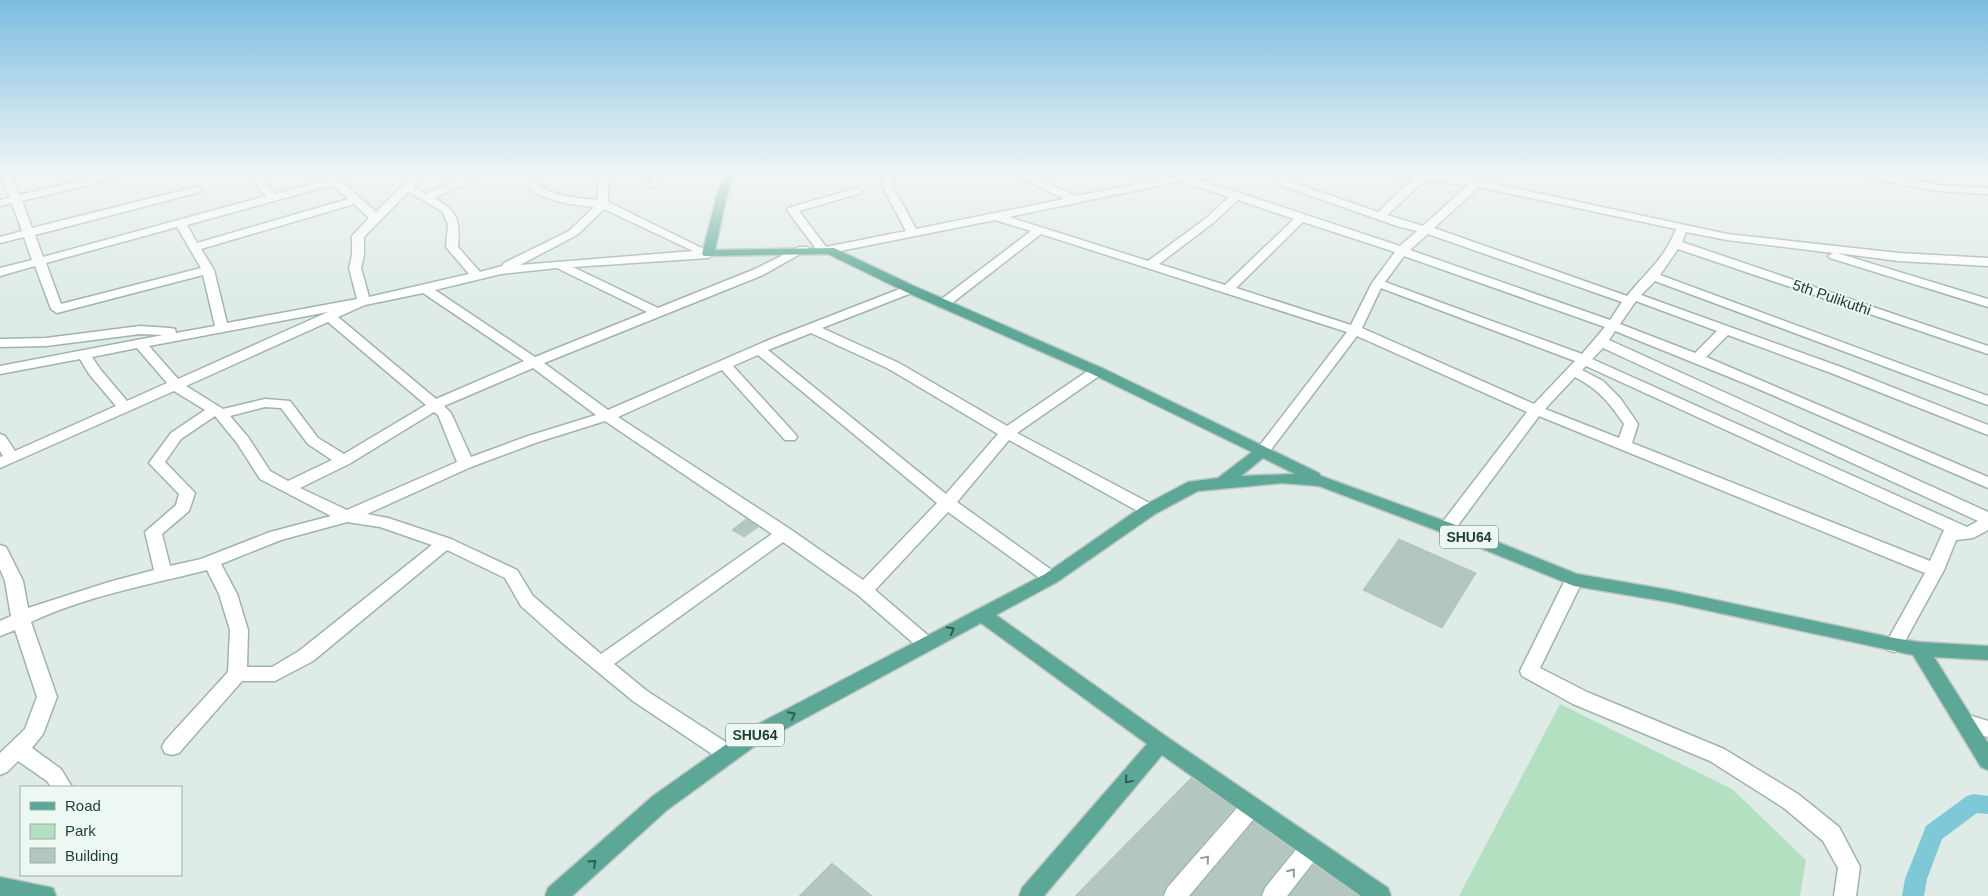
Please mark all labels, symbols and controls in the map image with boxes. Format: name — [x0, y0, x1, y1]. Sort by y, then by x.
street label: 5th Pulikuthi — [1791, 276, 1873, 318]
road number: SHU64 — [1440, 526, 1498, 548]
one-way arrow — [946, 626, 955, 636]
one-way arrow — [787, 711, 796, 721]
road number: SHU64 — [726, 724, 784, 746]
one-way arrow — [1126, 774, 1134, 783]
legend — [20, 786, 182, 876]
text: Road — [65, 797, 101, 814]
text: Park — [65, 822, 96, 839]
text: Building — [65, 847, 118, 864]
one-way arrow — [1201, 856, 1209, 865]
one-way arrow — [587, 860, 596, 869]
one-way arrow — [1286, 869, 1294, 878]

